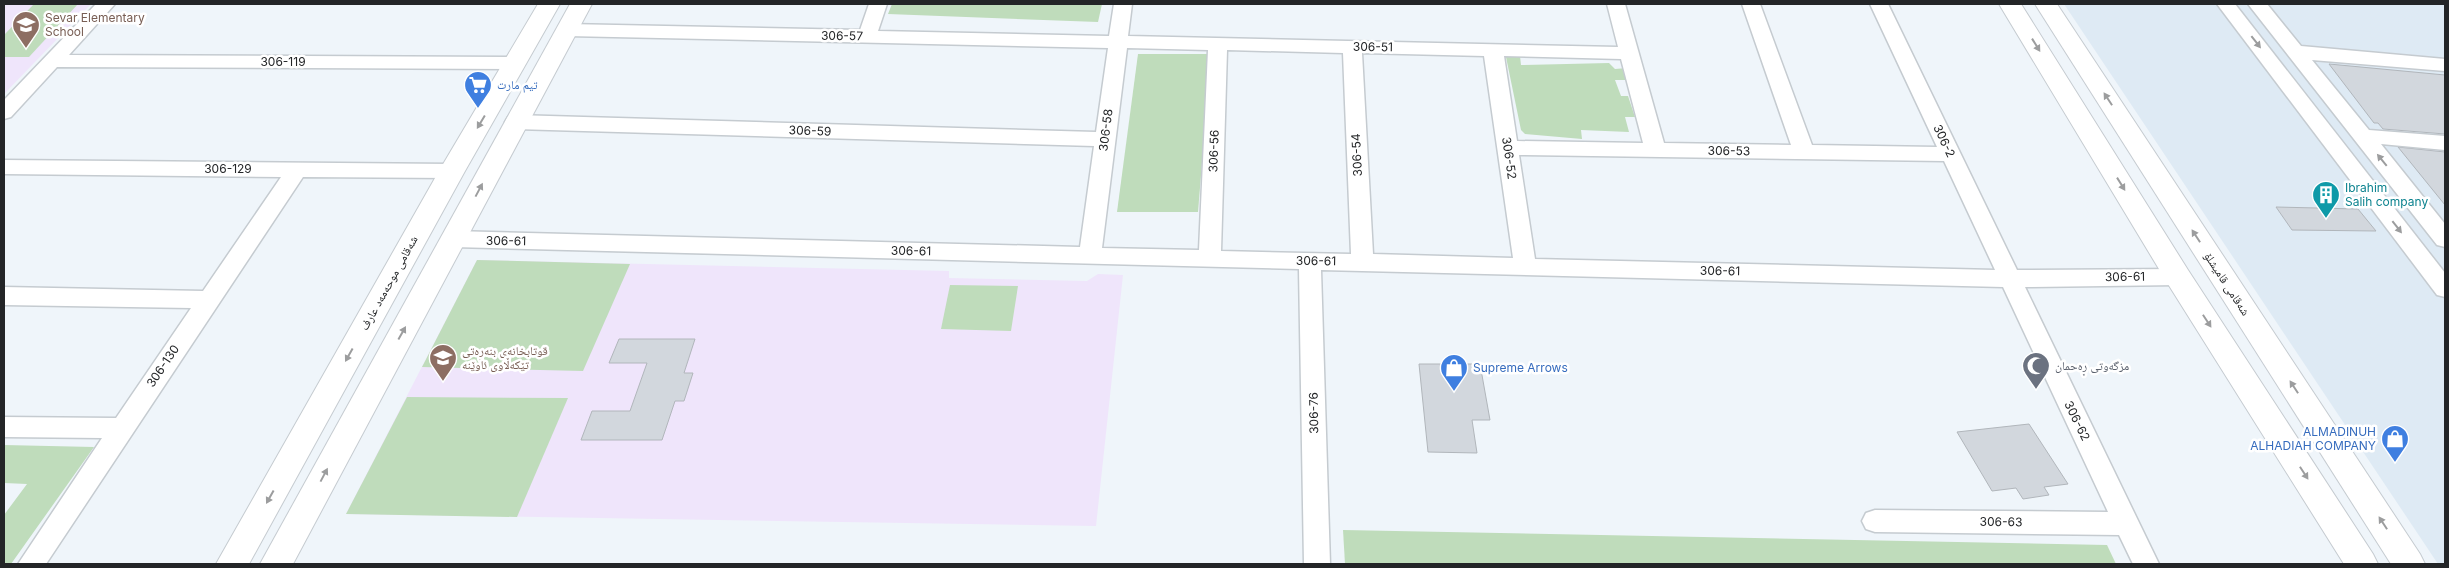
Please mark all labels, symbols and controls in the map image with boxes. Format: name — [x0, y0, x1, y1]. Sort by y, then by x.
school or university icon: Sevar Elementary School — [11, 10, 41, 49]
place label: Sevar Elementary School — [45, 10, 145, 39]
street label: 306-57 — [821, 28, 863, 43]
one-way arrow — [2250, 35, 2261, 48]
street label: 306-51 — [1353, 39, 1393, 54]
one-way arrow — [2031, 39, 2040, 52]
street label: 306-119 — [260, 54, 306, 69]
supermarket icon: تيم مارت — [463, 70, 493, 109]
place label: تيم مارت — [497, 77, 538, 93]
one-way arrow — [2104, 93, 2113, 106]
street label: 306-58 — [1095, 108, 1116, 152]
one-way arrow — [476, 115, 485, 128]
street label: 306-59 — [788, 122, 832, 139]
street label: 306-2 — [1930, 122, 1959, 160]
street label: 306-56 — [1205, 129, 1222, 173]
street label: 306-54 — [1348, 133, 1365, 177]
street label: 306-52 — [1499, 136, 1520, 180]
street label: 306-53 — [1708, 143, 1750, 158]
one-way arrow — [2376, 153, 2387, 166]
street label: 306-129 — [204, 161, 252, 176]
one-way arrow — [2116, 177, 2126, 190]
building icon: Ibrahim Salih company — [2311, 180, 2341, 219]
place label: Ibrahim Salih company — [2345, 180, 2428, 209]
one-way arrow — [475, 182, 483, 197]
one-way arrow — [2392, 220, 2403, 233]
one-way arrow — [2192, 229, 2201, 243]
street label: شەقامی موحەمەد عارف — [356, 233, 421, 333]
street label: 306-61 — [486, 233, 526, 248]
street label: 306-61 — [891, 243, 931, 258]
street label: شەقامی قامیشلۆ — [2201, 249, 2254, 319]
street label: 306-61 — [1296, 253, 1336, 268]
street label: 306-61 — [1700, 263, 1740, 278]
street label: 306-61 — [2105, 269, 2145, 284]
one-way arrow — [2202, 315, 2212, 328]
one-way arrow — [398, 325, 406, 340]
street label: 306-130 — [143, 342, 182, 390]
school or university icon: قوتابخانەی بنەڕەتی تێکەڵاوی ئاوێنە — [428, 343, 458, 382]
place label: قوتابخانەی بنەڕەتی تێکەڵاوی ئاوێنە — [462, 343, 548, 372]
one-way arrow — [345, 348, 354, 361]
mosque icon: مزگەوتی ڕەحمان — [2021, 351, 2051, 390]
shop icon: Supreme Arrows — [1439, 353, 1469, 392]
place label: مزگەوتی ڕەحمان — [2055, 358, 2129, 376]
place label: Supreme Arrows — [1473, 360, 1568, 375]
one-way arrow — [2289, 380, 2299, 394]
street label: 306-76 — [1306, 392, 1321, 434]
street label: 306-62 — [2061, 398, 2094, 443]
place label: ALMADINUH ALHADIAH COMPANY — [2250, 424, 2376, 453]
shop icon: ALMADINUH ALHADIAH COMPANY — [2380, 424, 2410, 463]
one-way arrow — [2299, 467, 2308, 480]
one-way arrow — [320, 468, 328, 482]
one-way arrow — [266, 489, 274, 504]
street label: 306-63 — [1979, 514, 2023, 529]
one-way arrow — [2378, 517, 2387, 530]

